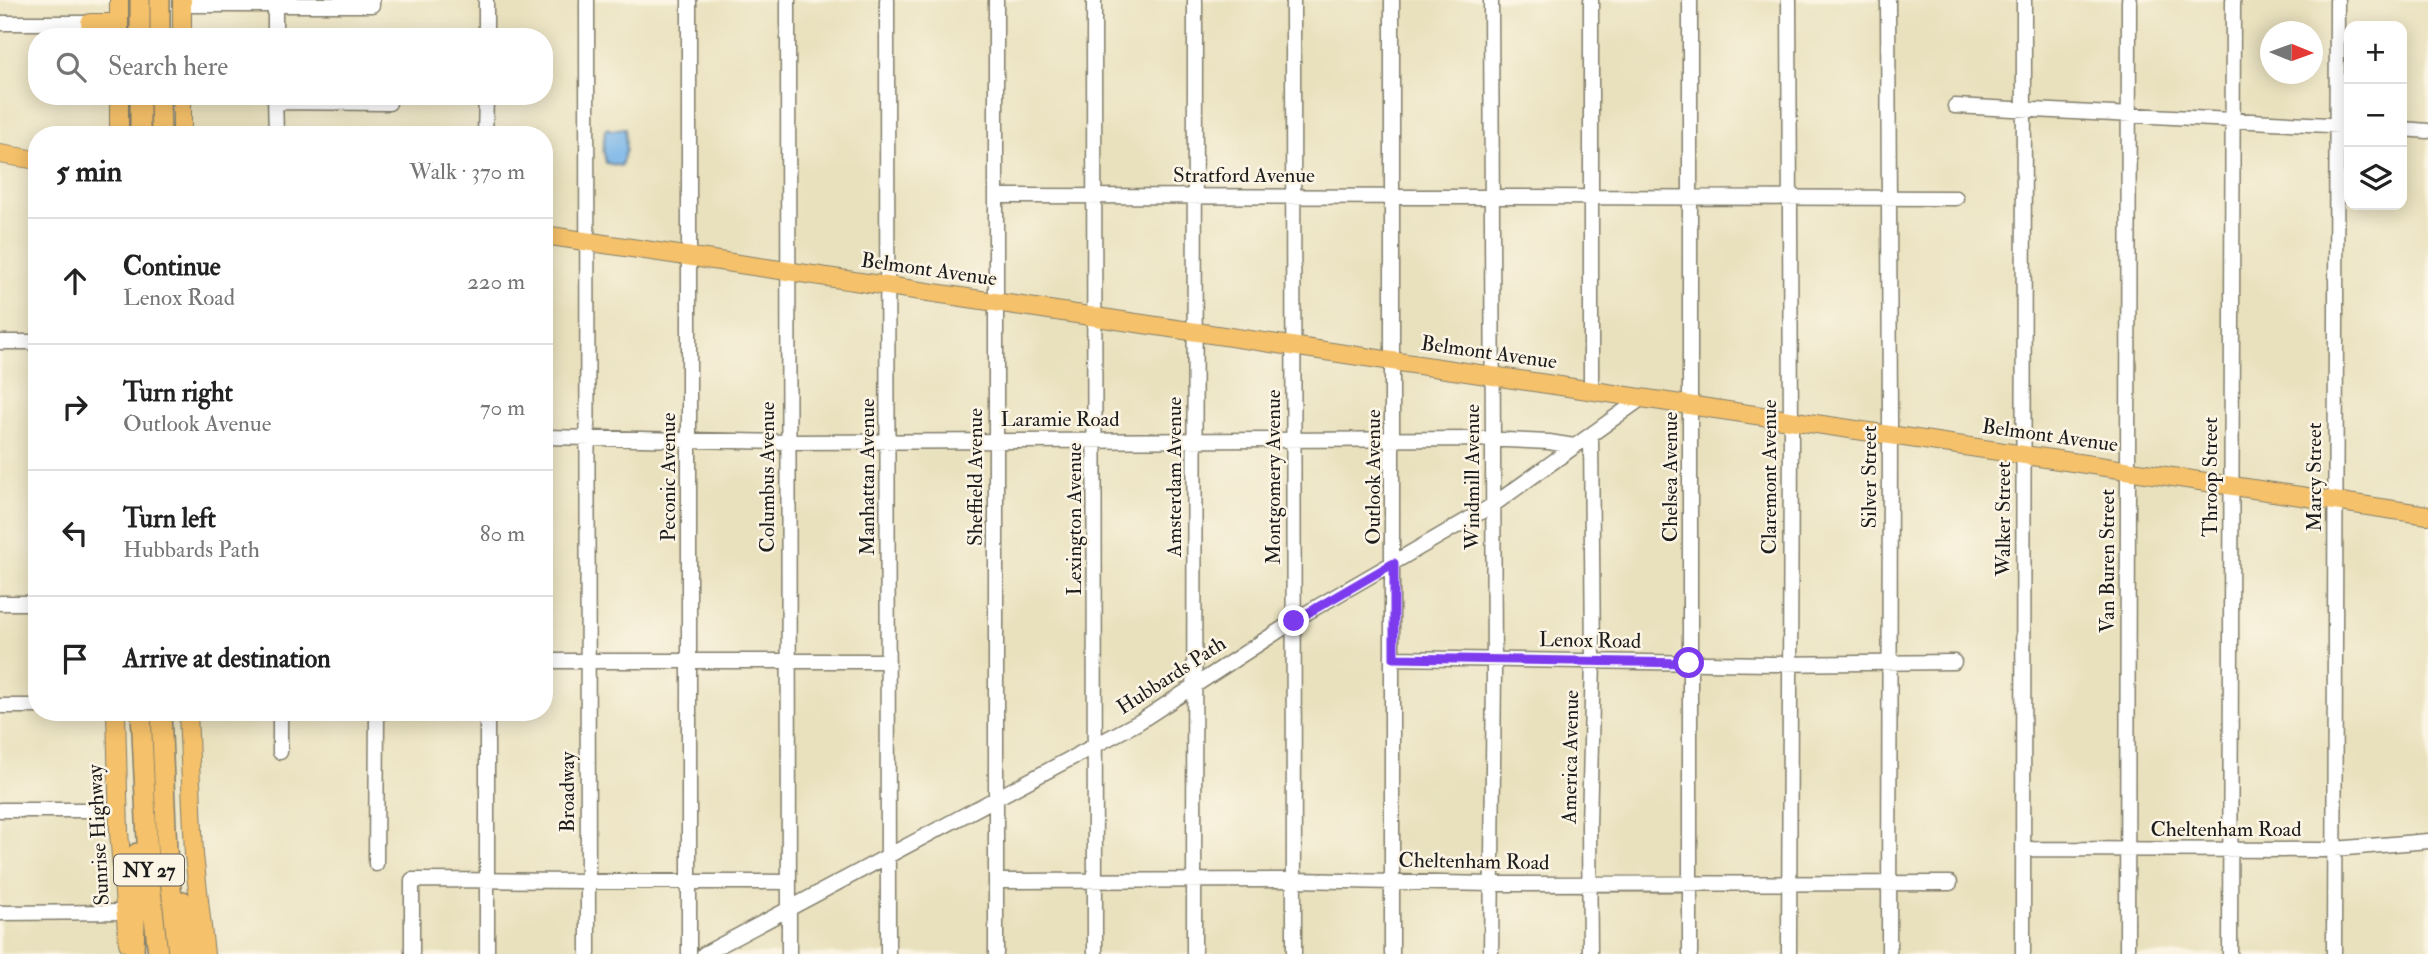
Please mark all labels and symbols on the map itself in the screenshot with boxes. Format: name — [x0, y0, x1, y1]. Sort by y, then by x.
north arrow — [2260, 21, 2323, 84]
street label: Stratford Avenue — [1173, 162, 1315, 189]
street label: Belmont Avenue — [859, 247, 999, 292]
street label: Belmont Avenue — [1419, 330, 1559, 375]
street label: Montgomery Avenue — [1260, 389, 1287, 565]
street label: Amsterdam Avenue — [1161, 396, 1188, 558]
street label: Manhattan Avenue — [854, 398, 881, 556]
street label: Claremont Avenue — [1756, 399, 1783, 555]
street label: Columbus Avenue — [754, 401, 781, 553]
street label: Windmill Avenue — [1459, 404, 1486, 551]
street label: Laramie Road — [1000, 406, 1120, 433]
street label: Sheffield Avenue — [962, 408, 989, 546]
street label: Outlook Avenue — [1360, 409, 1387, 545]
street label: Peconic Avenue — [655, 412, 682, 542]
street label: Chelsea Avenue — [1657, 412, 1684, 542]
street label: Belmont Avenue — [1980, 413, 2120, 458]
street label: Throop Street — [2197, 417, 2224, 537]
street label: Marcy Street — [2301, 422, 2328, 532]
street label: Silver Street — [1856, 425, 1883, 529]
street label: Lexington Avenue — [1061, 442, 1088, 595]
street label: Walker Street — [1990, 461, 2017, 577]
street label: Van Buren Street — [2094, 489, 2121, 633]
route end — [1278, 605, 1309, 636]
street label: Lenox Road — [1539, 626, 1642, 655]
street label: Hubbards Path — [1112, 630, 1231, 721]
route start — [1673, 647, 1704, 678]
street label: America Avenue — [1556, 690, 1585, 825]
street label: Broadway — [554, 751, 581, 832]
street label: Sunrise Highway — [81, 763, 116, 906]
street label: Cheltenham Road — [2150, 816, 2302, 843]
street label: Cheltenham Road — [1398, 847, 1550, 876]
road number: NY 27 — [114, 855, 184, 886]

